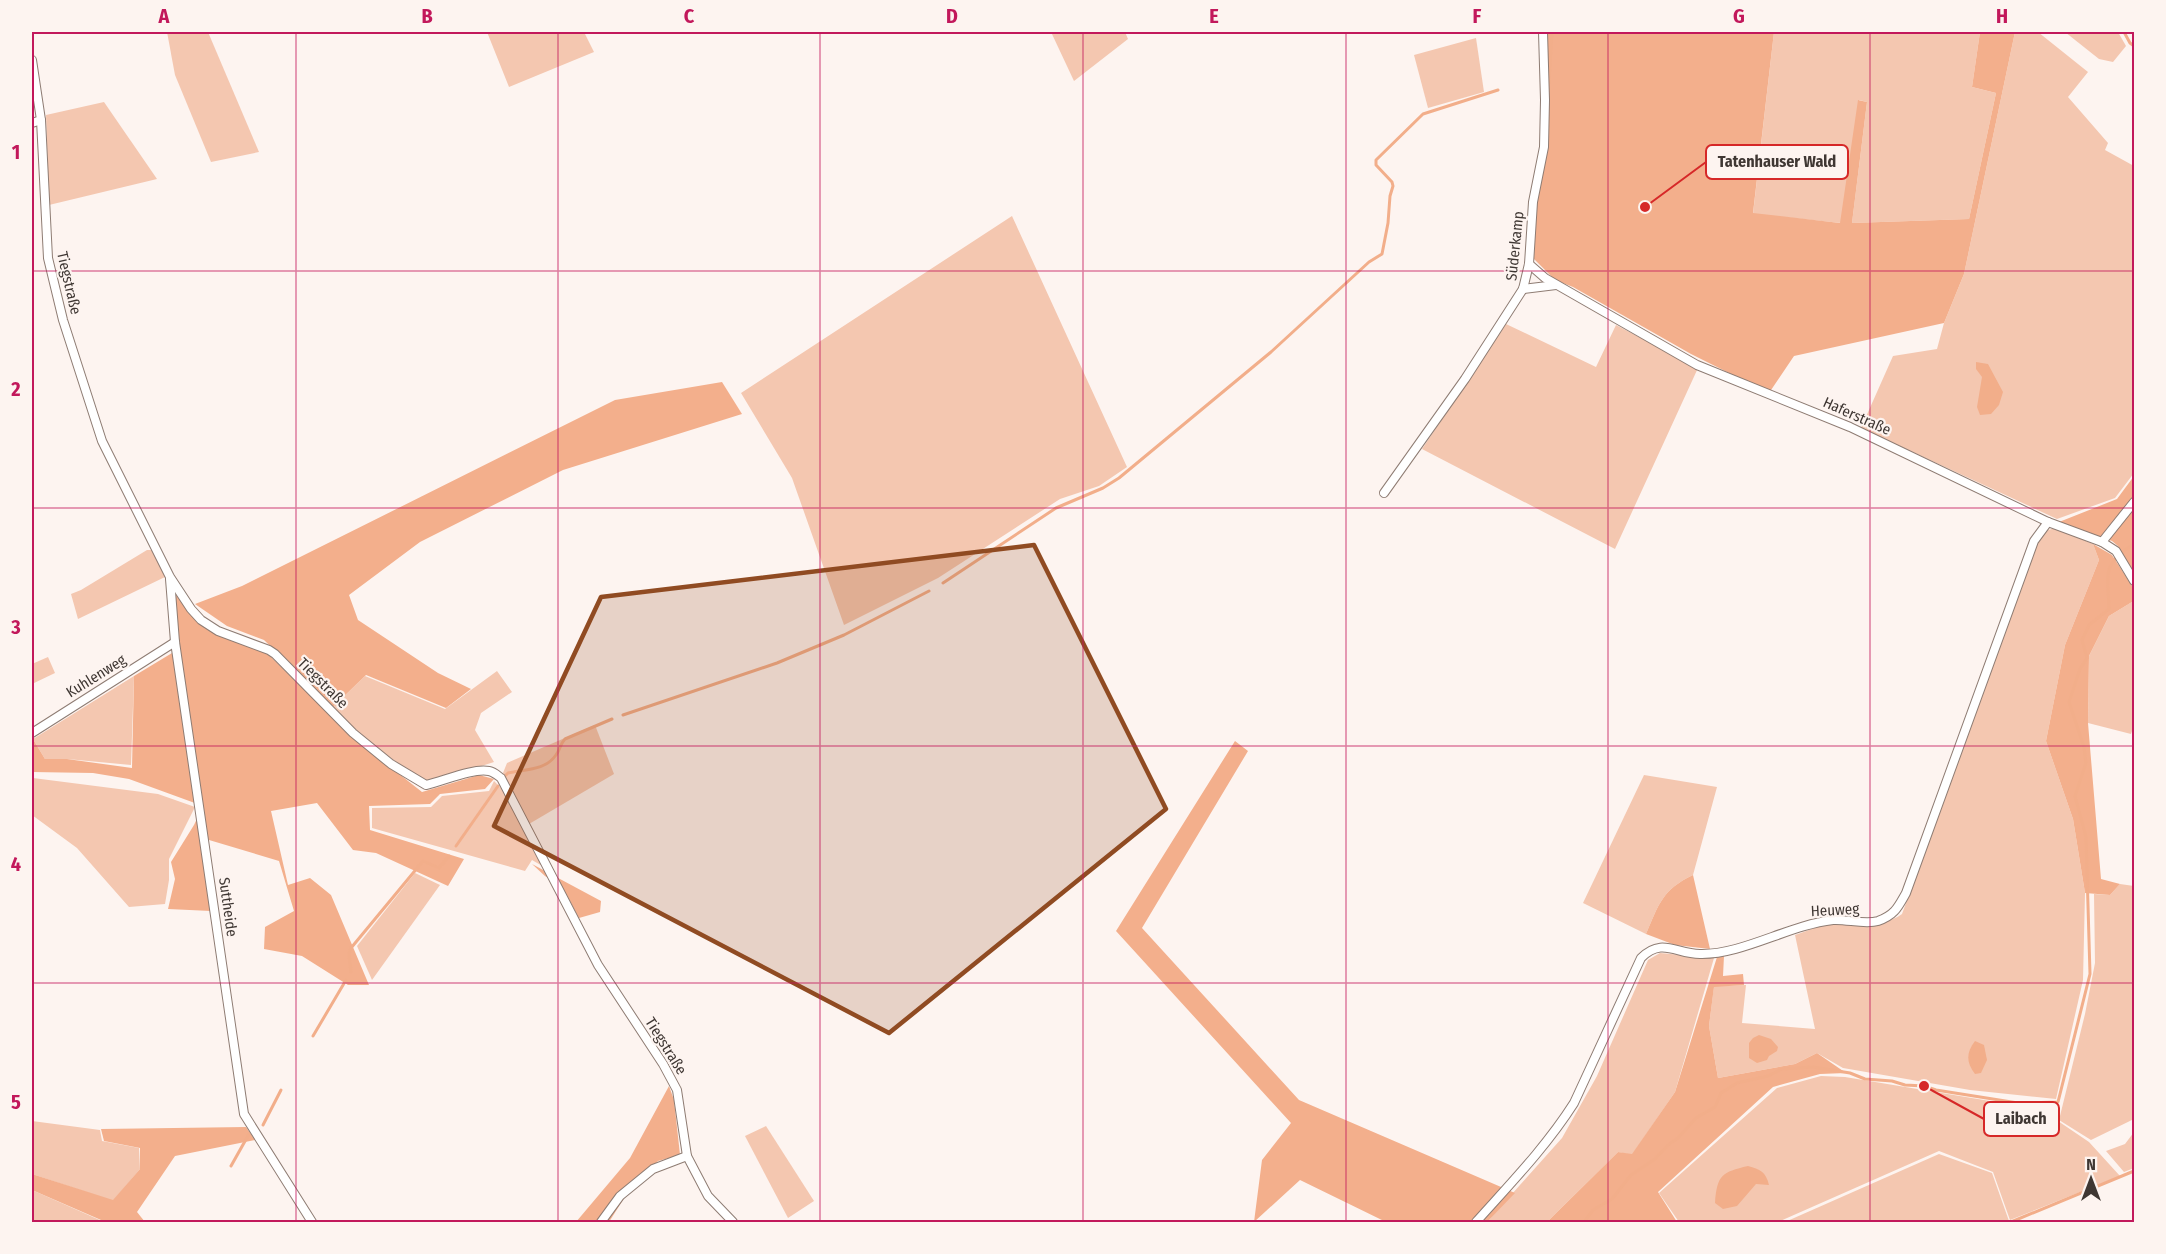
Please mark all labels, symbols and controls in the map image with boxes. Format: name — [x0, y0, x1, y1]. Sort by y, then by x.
text: A — [158, 4, 171, 28]
text: B — [421, 4, 433, 28]
text: C — [684, 4, 695, 28]
text: D — [946, 4, 958, 28]
text: E — [1209, 4, 1219, 28]
text: F — [1473, 4, 1482, 28]
text: G — [1733, 4, 1745, 28]
text: H — [1996, 4, 2008, 28]
text: 1 — [12, 140, 20, 164]
callout: Tatenhauser Wald — [1706, 145, 1848, 179]
text: Tatenhauser Wald — [1718, 152, 1836, 171]
street label: Süderkamp — [1502, 210, 1528, 282]
street label: Tiegstraße — [53, 250, 85, 316]
text: 2 — [10, 377, 21, 401]
street label: Haferstraße — [1820, 393, 1894, 439]
text: 3 — [10, 615, 21, 639]
street label: Kuhlenweg — [63, 651, 129, 701]
street label: Tiegstraße — [294, 654, 352, 712]
text: 4 — [11, 852, 21, 876]
street label: Suttheide — [215, 876, 241, 938]
street label: Heuweg — [1810, 900, 1860, 920]
street label: Tiegstraße — [641, 1014, 691, 1078]
text: 5 — [11, 1090, 21, 1114]
callout: Laibach — [1984, 1102, 2059, 1136]
text: Laibach — [1995, 1109, 2047, 1128]
north arrow — [2061, 1149, 2121, 1209]
text: N — [2086, 1155, 2096, 1174]

